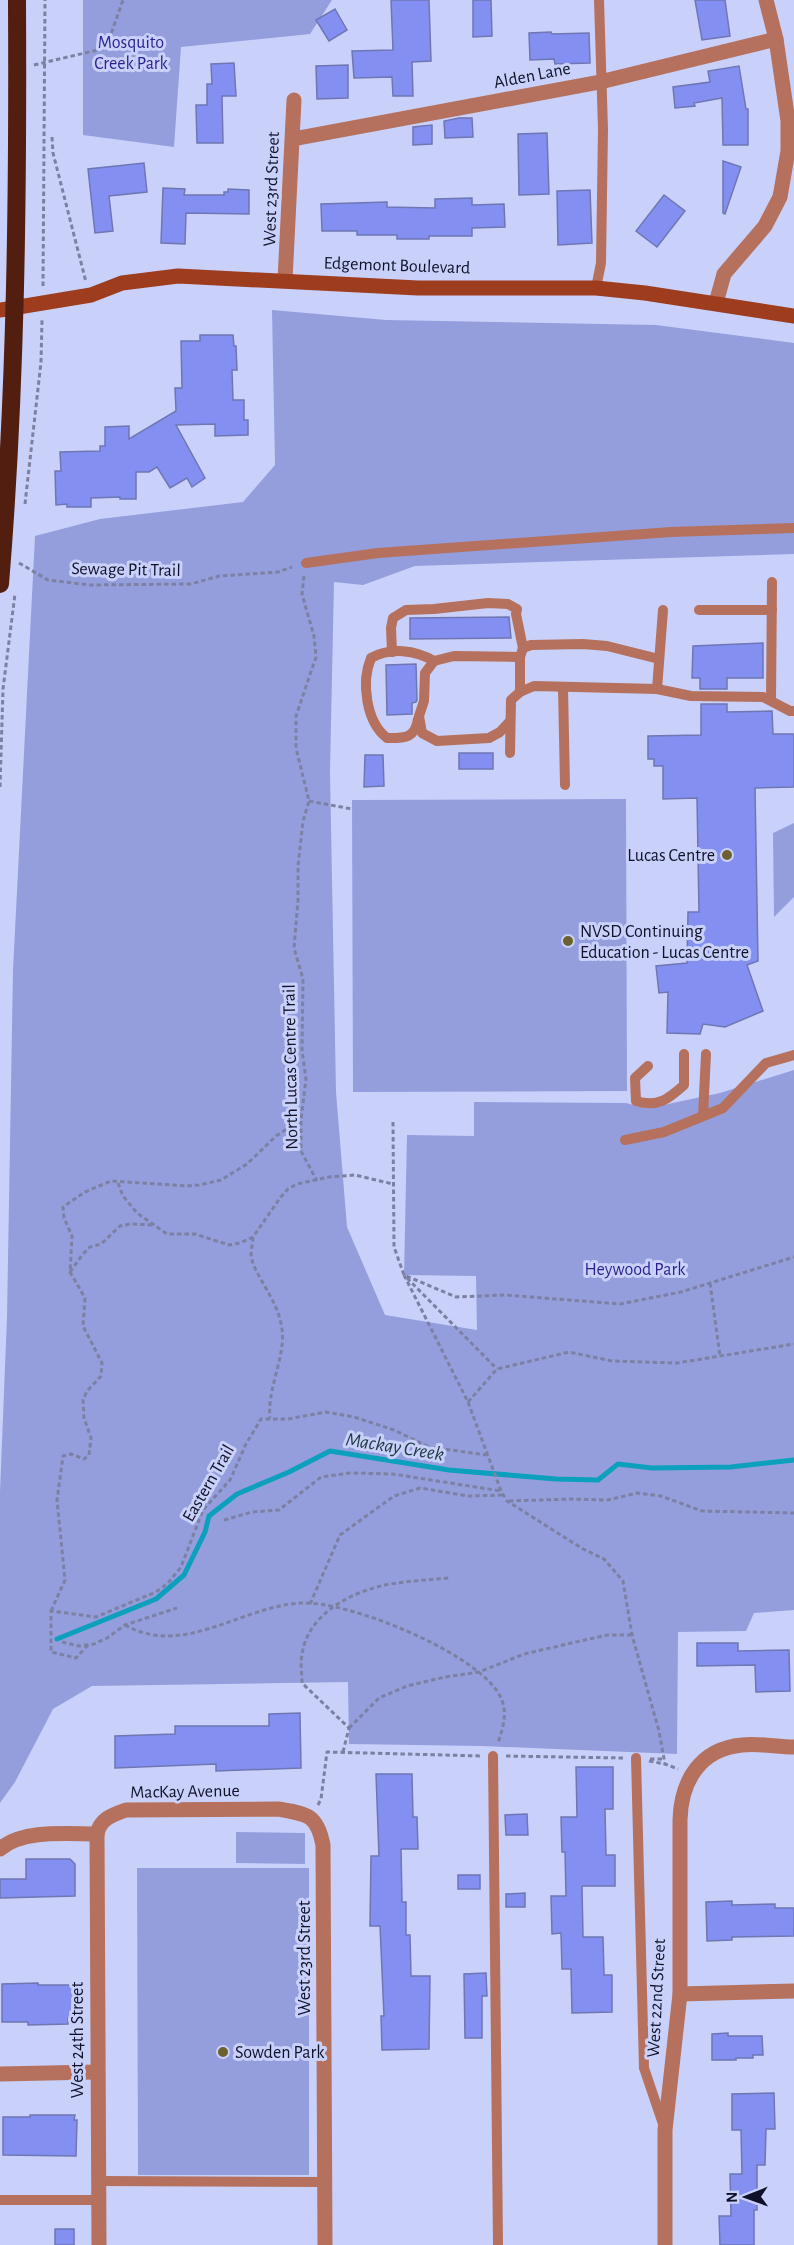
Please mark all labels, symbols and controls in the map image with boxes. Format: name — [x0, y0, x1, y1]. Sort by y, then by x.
park label: Mosquito Creek Park — [94, 34, 169, 73]
street label: Alden Lane — [492, 60, 572, 92]
street label: West 23rd Street — [261, 131, 283, 247]
street label: Edgemont Boulevard — [323, 254, 470, 278]
street label: Sewage Pit Trail — [71, 560, 181, 580]
place label: Lucas Centre — [627, 847, 715, 865]
marker: Lucas Centre — [720, 848, 734, 862]
place label: NVSD Continuing Education - Lucas Centre — [580, 923, 749, 962]
marker: NVSD Continuing Education - Lucas Centre — [561, 934, 575, 948]
street label: North Lucas Centre Trail — [281, 984, 301, 1150]
park label: Heywood Park — [585, 1261, 686, 1279]
water label: Mackay Creek — [344, 1429, 445, 1465]
street label: Eastern Trail — [180, 1442, 238, 1525]
street label: MacKay Avenue — [130, 1782, 240, 1802]
street label: West 23rd Street — [296, 1900, 314, 2016]
street label: West 22nd Street — [645, 1938, 669, 2058]
street label: West 24th Street — [69, 1982, 87, 2098]
place label: Sowden Park — [235, 2044, 325, 2062]
marker: Sowden Park — [216, 2045, 230, 2059]
north arrow — [716, 2167, 776, 2227]
text: N — [724, 2192, 740, 2203]

